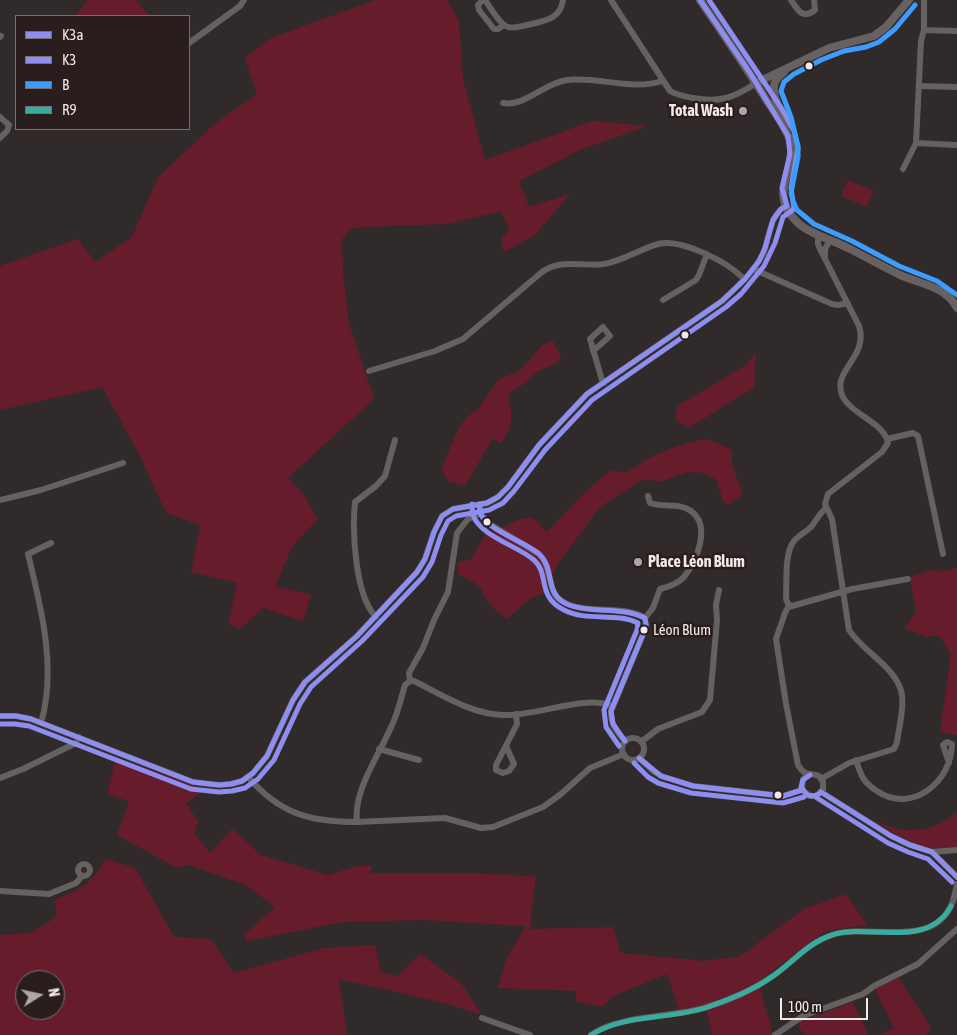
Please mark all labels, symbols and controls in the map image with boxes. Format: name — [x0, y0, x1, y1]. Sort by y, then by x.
legend — [15, 15, 190, 130]
text: K3a — [62, 26, 83, 43]
text: K3 — [62, 51, 76, 68]
unlabelled marker — [804, 61, 814, 71]
text: B — [62, 76, 69, 93]
text: R9 — [62, 101, 77, 118]
place label: Total Wash — [669, 101, 733, 121]
marker: Total Wash — [737, 105, 749, 117]
unlabelled marker — [680, 330, 690, 340]
unlabelled marker — [482, 517, 492, 527]
place label: Place Léon Blum — [648, 552, 745, 572]
marker: Place Léon Blum — [632, 556, 644, 568]
place label: Léon Blum — [653, 621, 711, 639]
marker: Léon Blum — [639, 625, 649, 635]
unlabelled marker — [773, 790, 783, 800]
north arrow — [15, 970, 65, 1020]
text: N — [45, 987, 62, 998]
scale bar — [782, 988, 870, 1020]
text: 100 m — [788, 998, 822, 1015]

